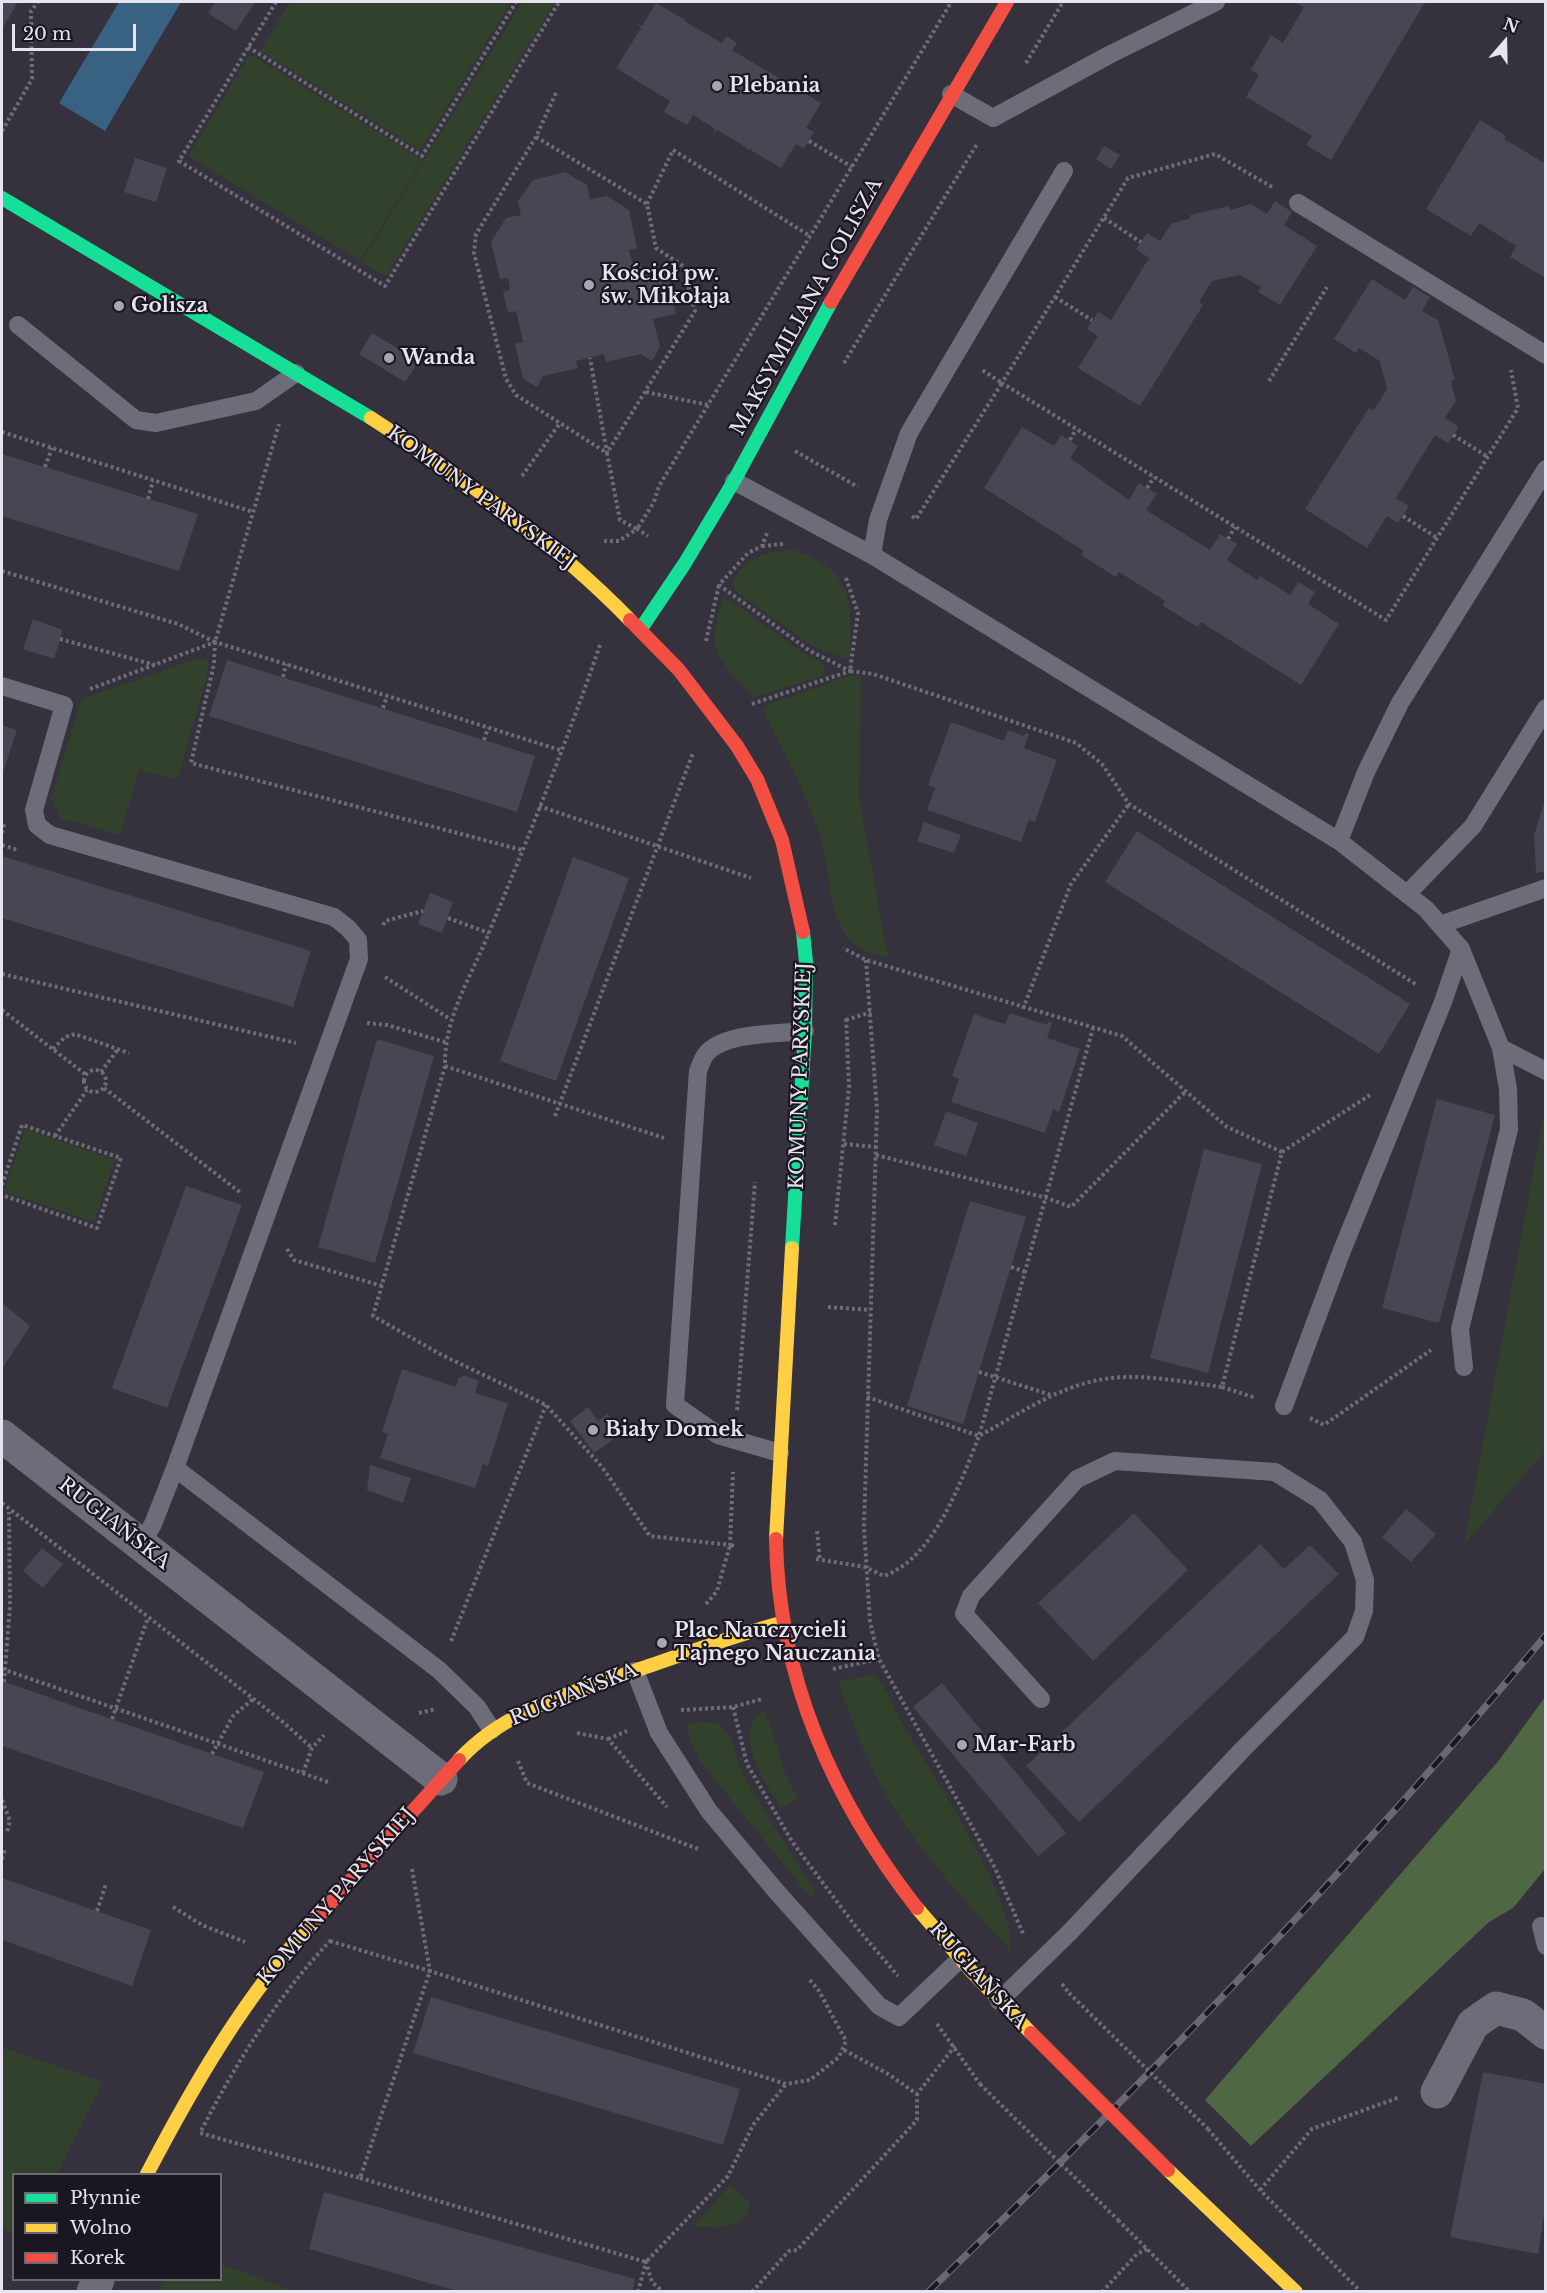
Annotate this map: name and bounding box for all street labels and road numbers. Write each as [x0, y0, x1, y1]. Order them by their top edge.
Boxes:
street label: MAKSYMILIANA GOLISZA [726, 174, 888, 440]
street label: KOMUNY PARYSKIEJ [382, 421, 580, 575]
street label: KOMUNY PARYSKIEJ [785, 962, 817, 1190]
street label: RUGIAŃSKA [53, 1473, 175, 1575]
street label: RUGIAŃSKA [507, 1659, 641, 1731]
street label: KOMUNY PARYSKIEJ [253, 1803, 421, 1991]
street label: RUGIAŃSKA [924, 1918, 1032, 2034]

